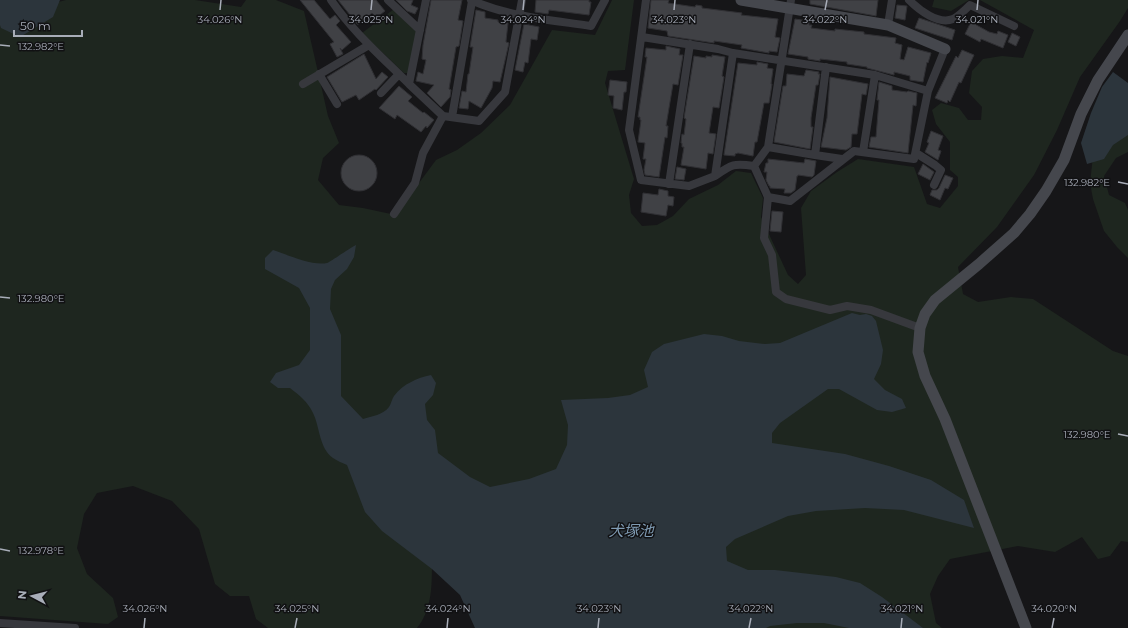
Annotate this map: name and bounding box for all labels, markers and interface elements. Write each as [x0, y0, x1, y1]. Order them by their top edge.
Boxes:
scale bar [14, 12, 82, 38]
text: 34.026°N [198, 13, 242, 26]
text: 34.025°N [349, 13, 393, 26]
text: 34.024°N [500, 13, 546, 26]
text: 34.023°N [652, 13, 696, 26]
text: 34.022°N [803, 13, 847, 26]
text: 34.021°N [956, 13, 998, 26]
text: 50 m [20, 18, 51, 33]
text: 132.982°E [18, 40, 64, 53]
text: 132.982°E [1064, 176, 1110, 189]
text: 132.980°E [17, 292, 65, 305]
text: 132.980°E [1063, 428, 1111, 441]
water label: 犬塚池 [608, 521, 655, 540]
text: 132.978°E [18, 544, 64, 557]
north arrow [12, 576, 52, 616]
text: N [15, 590, 30, 600]
text: 34.026°N [123, 602, 167, 615]
text: 34.025°N [275, 602, 319, 615]
text: 34.024°N [425, 602, 471, 615]
text: 34.023°N [577, 602, 621, 615]
text: 34.022°N [729, 602, 773, 615]
text: 34.021°N [881, 602, 923, 615]
text: 34.020°N [1031, 602, 1077, 615]

